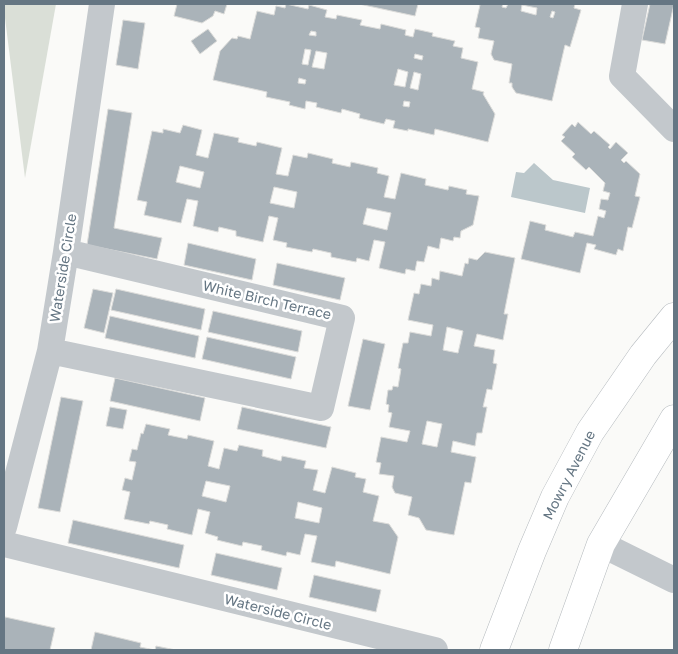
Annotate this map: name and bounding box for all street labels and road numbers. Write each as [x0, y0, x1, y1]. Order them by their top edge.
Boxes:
street label: Waterside Circle [46, 212, 79, 324]
street label: White Birch Terrace [201, 276, 333, 323]
street label: Mowry Avenue [539, 427, 598, 522]
street label: Waterside Circle [223, 590, 334, 633]

